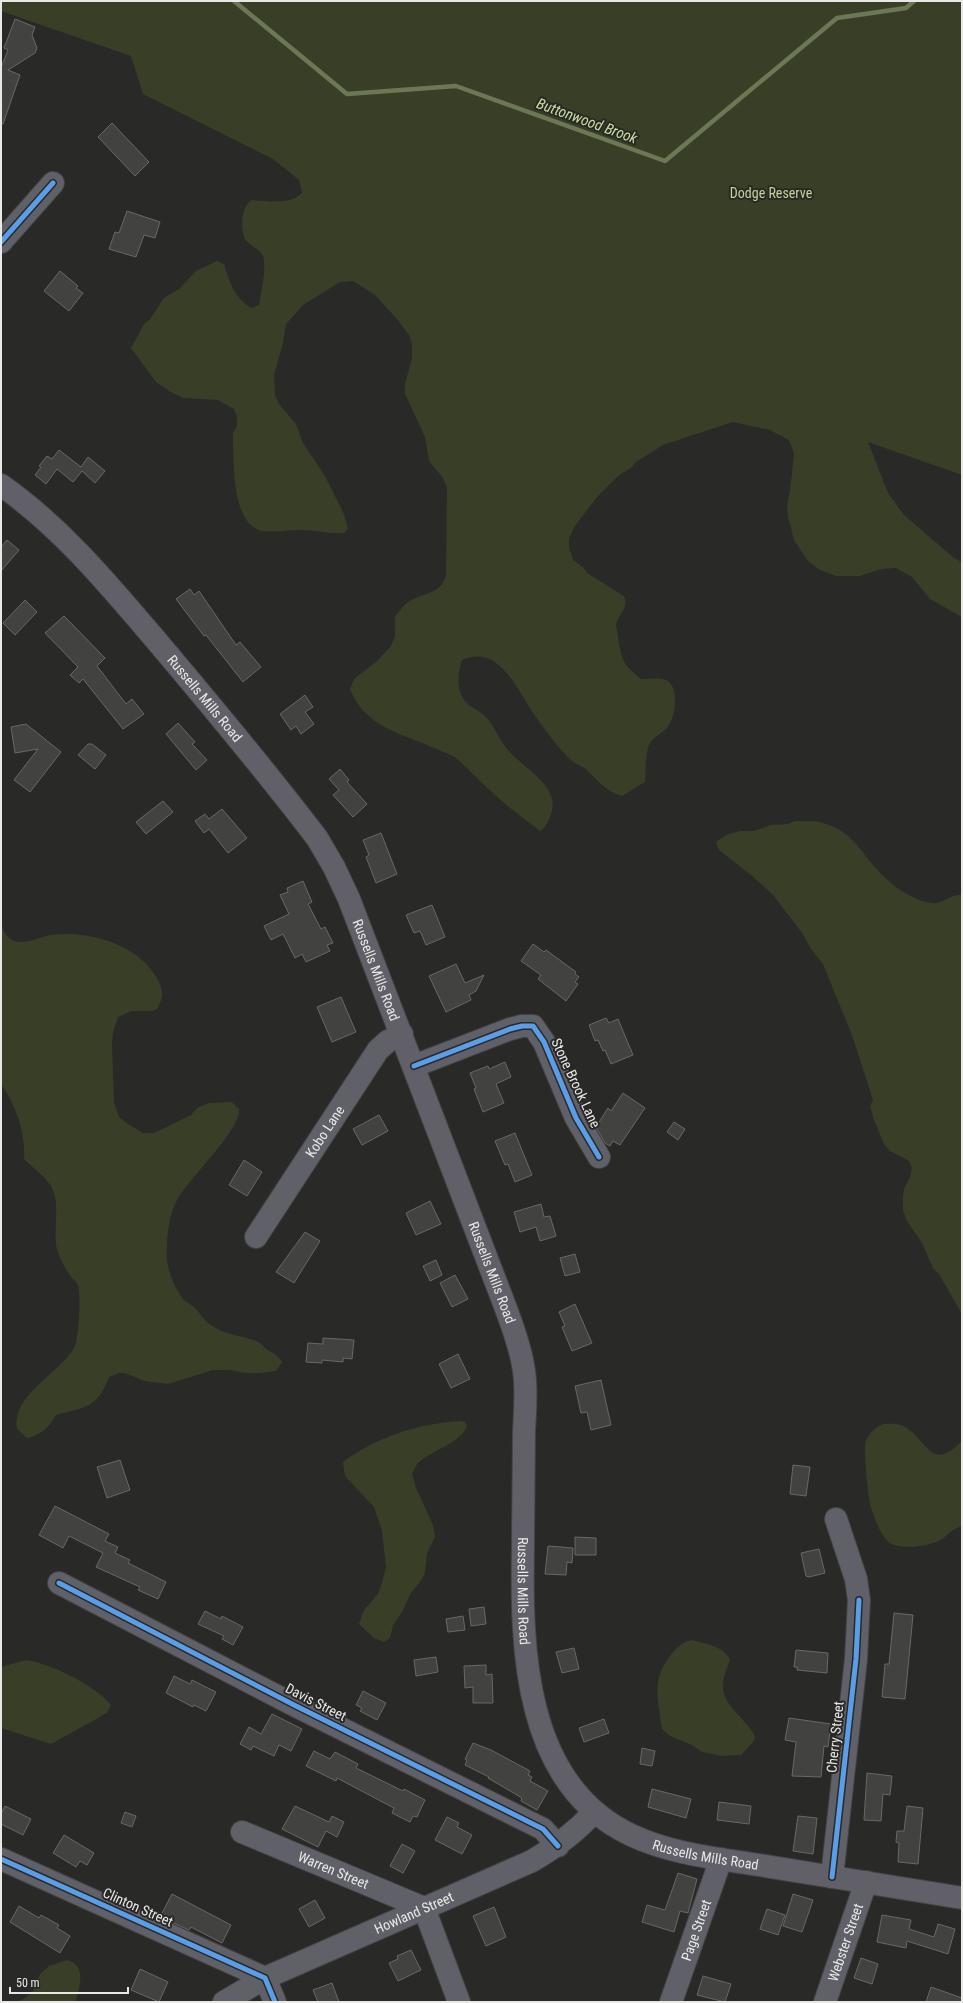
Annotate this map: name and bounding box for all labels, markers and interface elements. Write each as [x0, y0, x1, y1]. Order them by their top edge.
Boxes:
water label: Buttonwood Brook [534, 94, 640, 148]
park label: Dodge Reserve [730, 185, 813, 201]
street label: Russells Mills Road [164, 652, 245, 745]
street label: Russells Mills Road [349, 917, 403, 1023]
street label: Stone Brook Lane [548, 1036, 604, 1131]
street label: Kobo Lane [302, 1102, 348, 1160]
street label: Russells Mills Road [465, 1219, 519, 1325]
street label: Russells Mills Road [515, 1537, 533, 1646]
street label: Davis Street [283, 1680, 349, 1724]
street label: Cherry Street [823, 1700, 847, 1774]
street label: Russells Mills Road [651, 1836, 760, 1873]
street label: Warren Street [296, 1848, 371, 1892]
street label: Clinton Street [100, 1884, 176, 1930]
street label: Howland Street [372, 1888, 456, 1937]
street label: Page Street [678, 1897, 714, 1963]
street label: Webster Street [825, 1901, 866, 1983]
scale bar [10, 1969, 128, 1995]
text: 50 m [16, 1976, 40, 1990]

